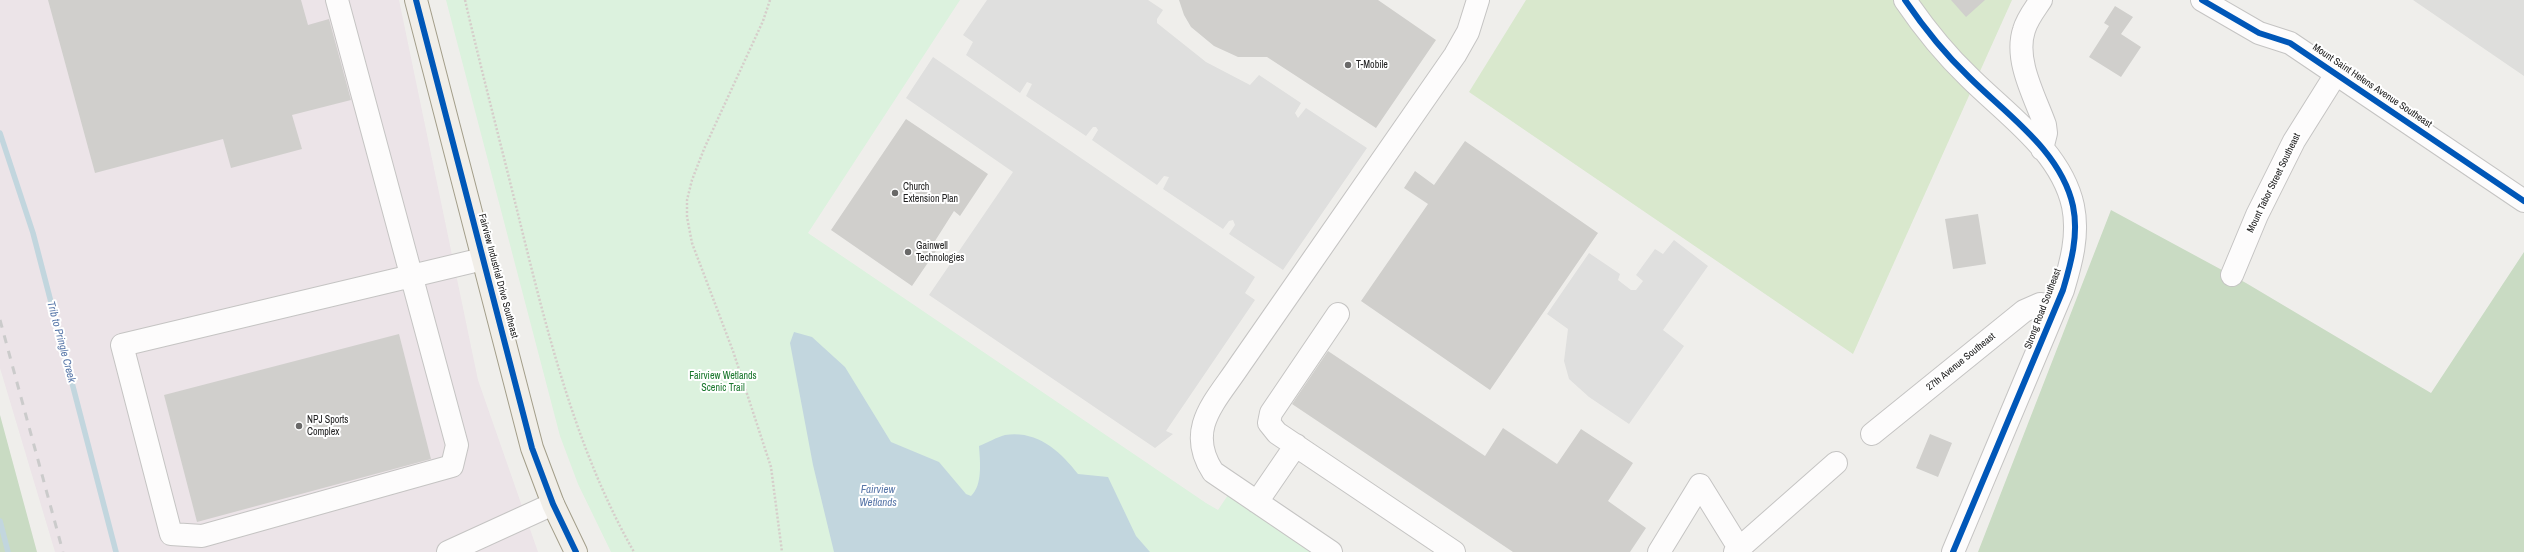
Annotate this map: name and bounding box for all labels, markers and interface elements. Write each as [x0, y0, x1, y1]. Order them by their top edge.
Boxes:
street label: Mount Saint Helens Avenue Southeast [2310, 42, 2434, 130]
place label: T-Mobile [1356, 59, 1388, 71]
marker: T-Mobile [1343, 60, 1353, 70]
street label: Mount Tabor Street Southeast [2245, 131, 2303, 235]
place label: Church Extension Plan [903, 181, 958, 204]
marker: Church Extension Plan [890, 188, 900, 198]
street label: Fairview Industrial Drive Southeast [476, 213, 520, 339]
place label: Gainwell Technologies [916, 240, 964, 264]
marker: Gainwell Technologies [903, 247, 913, 257]
street label: Strong Road Southeast [2022, 267, 2064, 351]
water label: Trib to Pringle Creek [44, 300, 78, 384]
street label: 27th Avenue Southeast [1924, 331, 1998, 393]
park label: Fairview Wetlands Scenic Trail [689, 370, 757, 394]
place label: NPJ Sports Complex [307, 414, 348, 438]
marker: NPJ Sports Complex [294, 421, 304, 431]
water label: Fairview Wetlands [859, 483, 897, 509]

